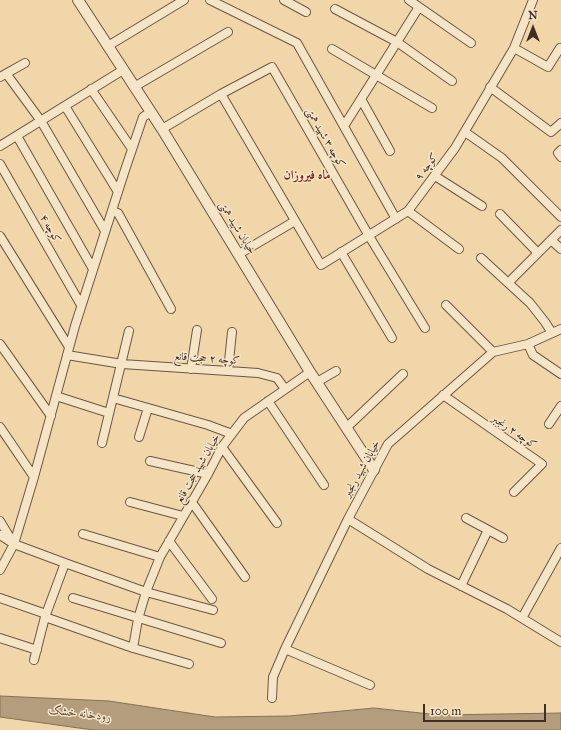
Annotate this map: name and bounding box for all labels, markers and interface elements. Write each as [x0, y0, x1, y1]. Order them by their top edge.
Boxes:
north arrow [513, 8, 553, 48]
text: N [528, 9, 538, 22]
street label: کوچه ۳ شهید همتی [302, 105, 348, 171]
street label: کوچه ۹ [412, 151, 442, 183]
district label: ماه فیروزان [283, 168, 331, 184]
street label: خیابان شهید همتی [215, 199, 259, 257]
street label: کوچه ۴ [37, 212, 63, 246]
street label: کوچه ۲ حجت قانع [174, 350, 240, 368]
street label: کوچه ۲ رنجبر [489, 412, 539, 452]
street label: خیابان شهید حجت قانع [173, 432, 223, 506]
street label: خیابان شهید رنجبر [341, 438, 383, 500]
scale bar [425, 696, 548, 722]
water label: رودخانه خشک [48, 703, 112, 725]
text: 100 m [430, 704, 461, 718]

